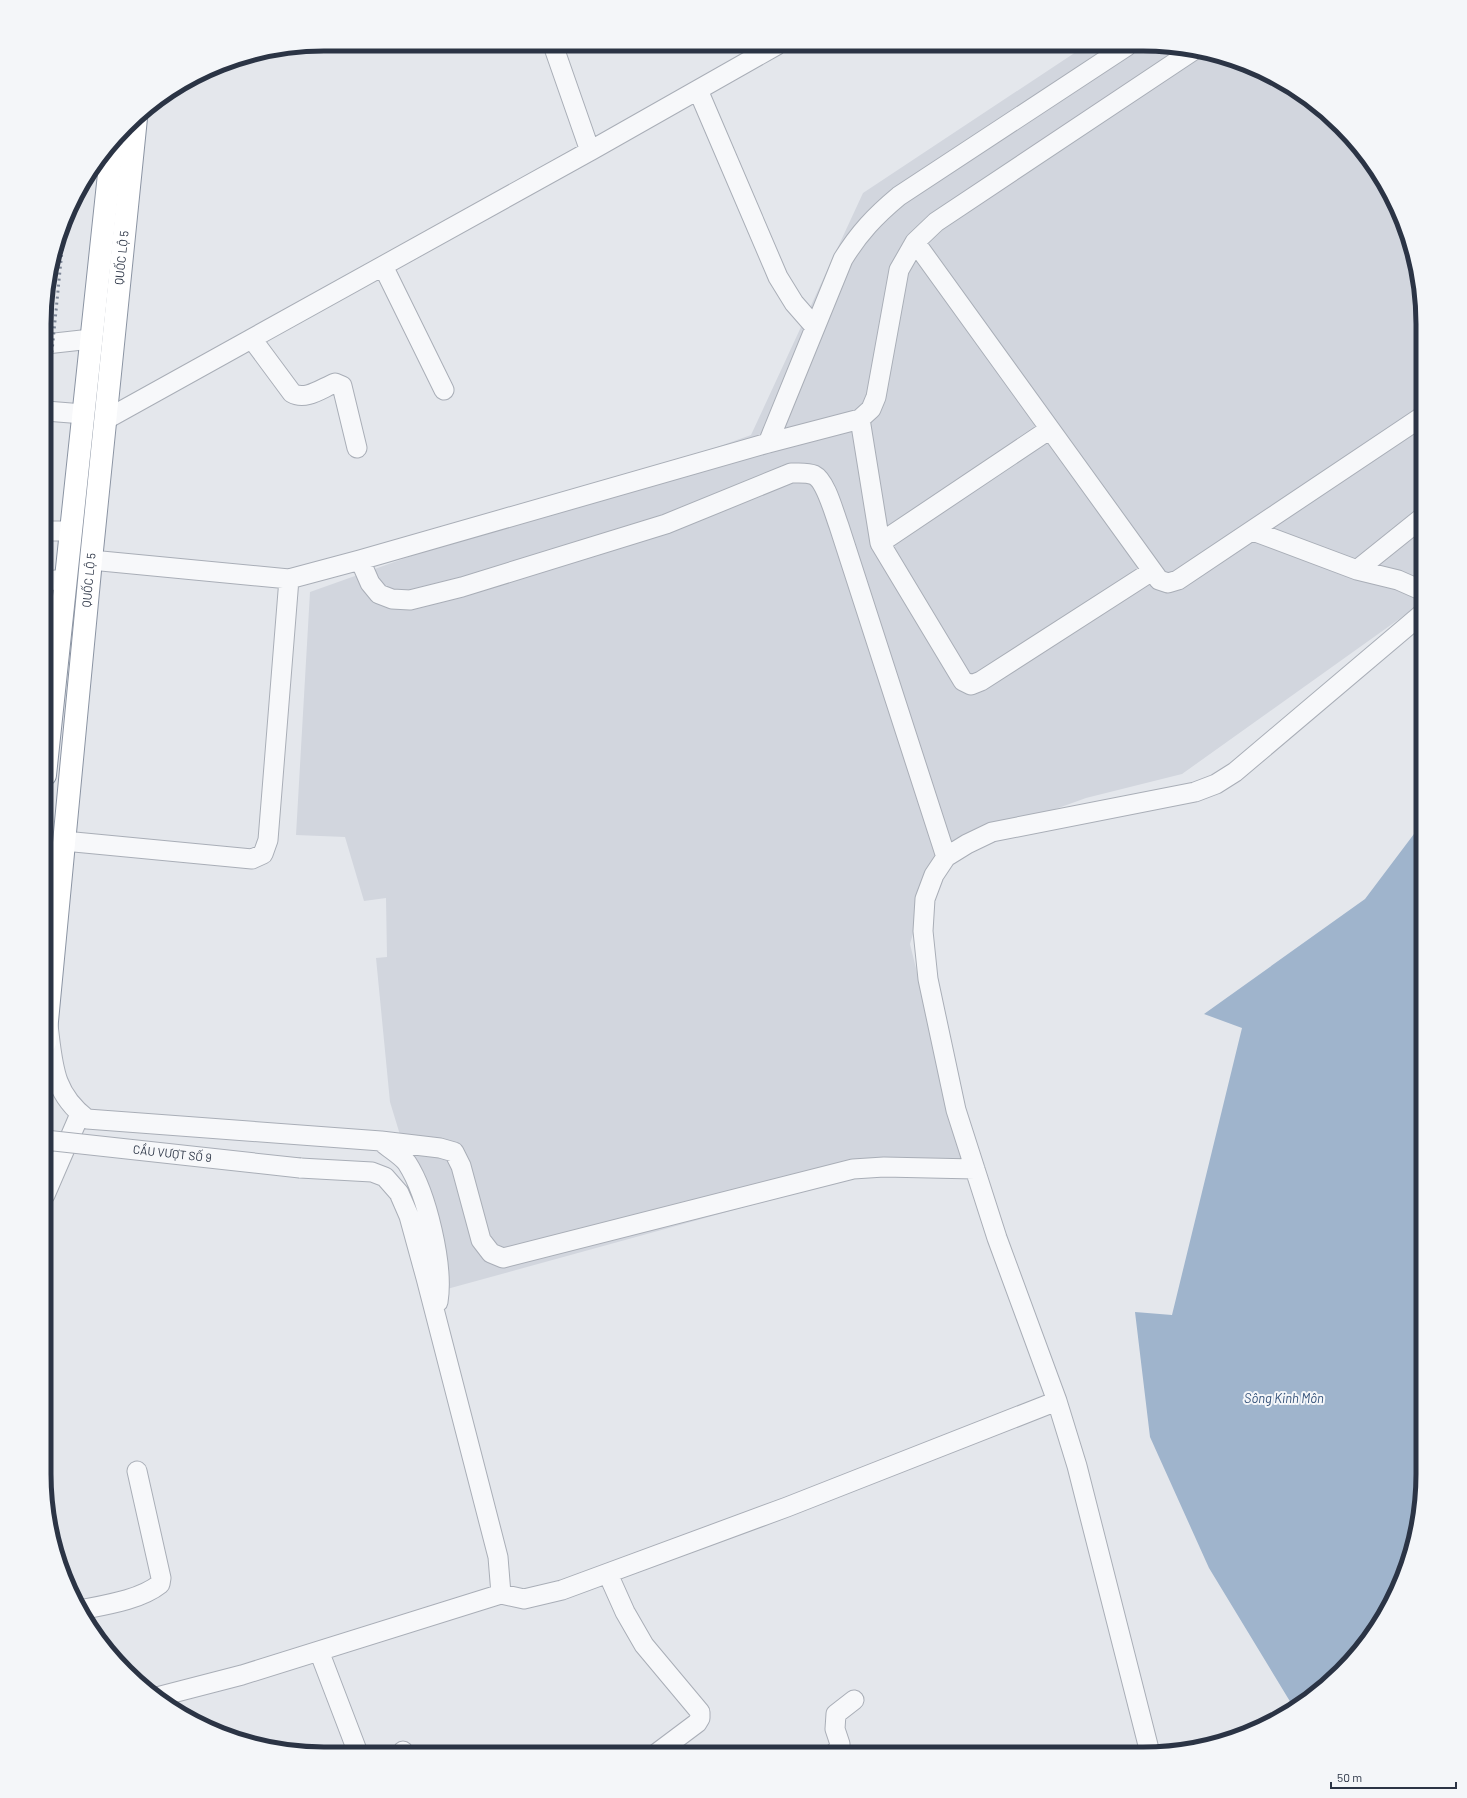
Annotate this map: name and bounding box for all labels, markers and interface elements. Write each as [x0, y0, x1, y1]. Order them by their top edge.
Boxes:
street label: QUỐC LỘ 5 [111, 230, 131, 285]
street label: QUỐC LỘ 5 [79, 552, 98, 608]
street label: CẦU VƯỢT SỐ 9 [132, 1142, 212, 1164]
water label: Sông Kinh Môn [1244, 1390, 1324, 1406]
scale bar [1331, 1764, 1456, 1790]
text: 50 m [1337, 1770, 1362, 1784]

